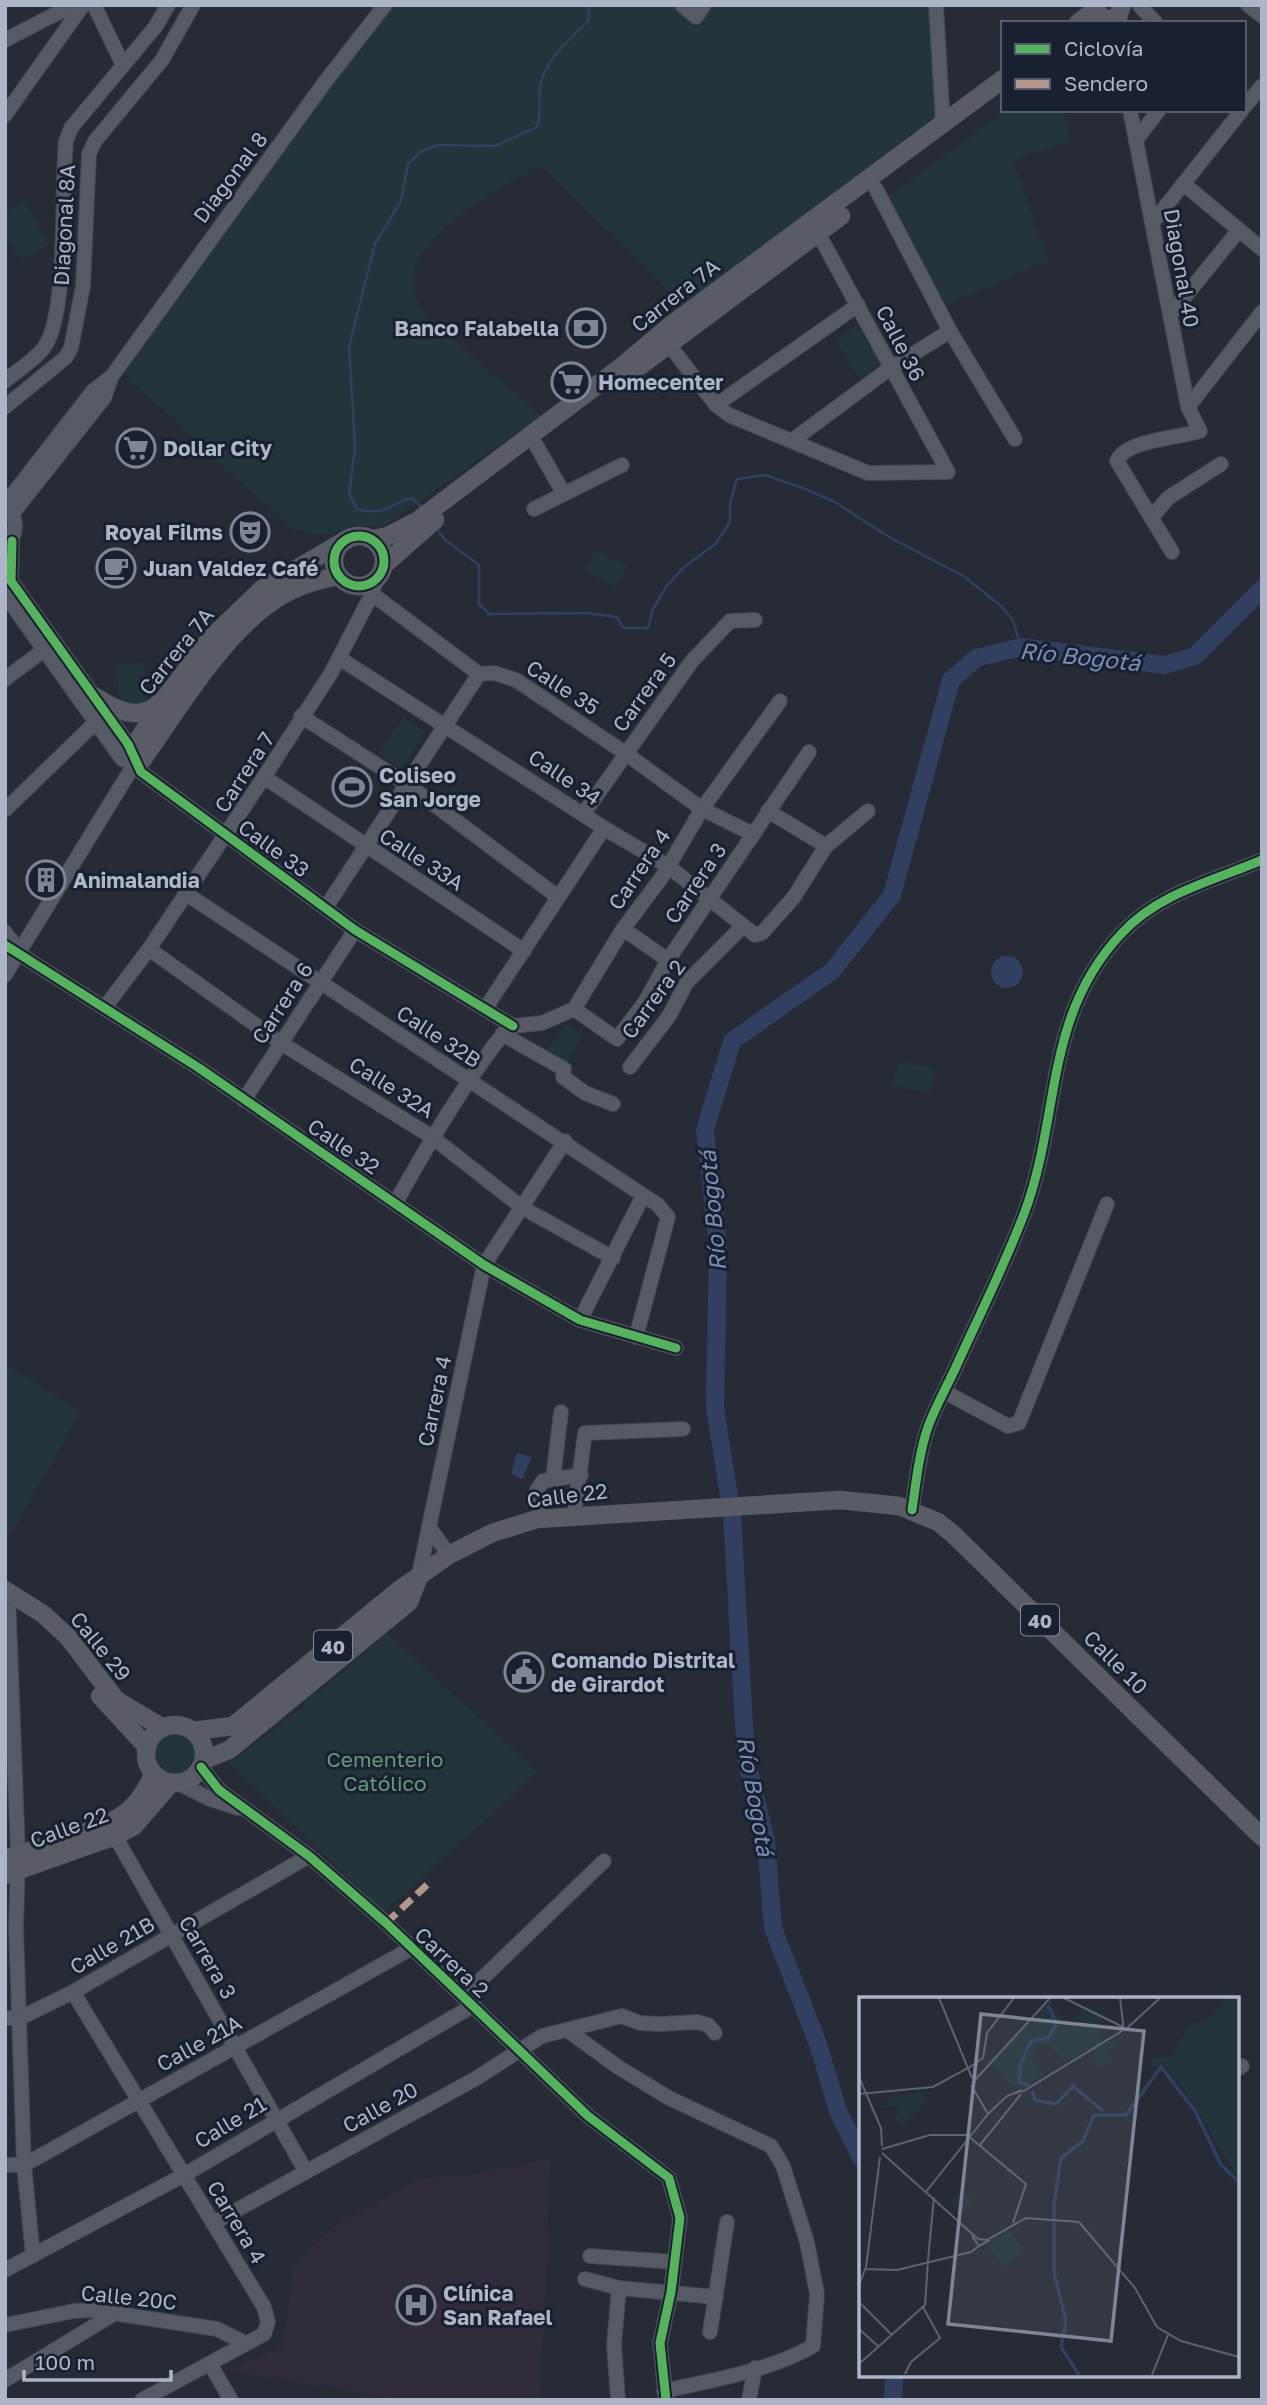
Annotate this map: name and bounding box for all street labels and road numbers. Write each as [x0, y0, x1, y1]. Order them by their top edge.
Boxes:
street label: Diagonal 8 [187, 126, 273, 228]
street label: Diagonal 8A [48, 164, 80, 286]
street label: Diagonal 40 [1159, 207, 1205, 329]
street label: Carrera 7A [626, 252, 724, 338]
street label: Calle 36 [871, 301, 931, 385]
street label: Carrera 7A [133, 602, 219, 700]
street label: Carrera 5 [607, 647, 681, 737]
street label: Calle 35 [522, 654, 604, 720]
street label: Carrera 7 [208, 727, 280, 817]
street label: Calle 34 [524, 743, 606, 811]
street label: Calle 33 [233, 814, 315, 882]
street label: Calle 33A [375, 822, 469, 896]
street label: Carrera 4 [602, 823, 676, 915]
street label: Carrera 3 [659, 838, 731, 928]
street label: Carrera 2 [616, 954, 690, 1044]
street label: Carrera 6 [246, 957, 318, 1049]
street label: Calle 32B [392, 999, 486, 1073]
street label: Calle 32A [345, 1051, 439, 1123]
street label: Calle 32 [303, 1112, 385, 1180]
street label: Carrera 4 [412, 1353, 456, 1449]
street label: Calle 22 [525, 1477, 609, 1513]
road number: 40 [1021, 1604, 1059, 1636]
street label: Calle 29 [65, 1606, 137, 1686]
street label: Calle 10 [1079, 1625, 1153, 1699]
road number: 40 [314, 1630, 352, 1662]
street label: Calle 22 [26, 1801, 112, 1853]
street label: Calle 21B [65, 1910, 159, 1980]
street label: Carrera 3 [174, 1911, 242, 2003]
street label: Carrera 2 [410, 1921, 494, 2003]
street label: Calle 21A [152, 2009, 246, 2077]
street label: Calle 20 [338, 2076, 422, 2138]
street label: Calle 21 [189, 2090, 271, 2154]
street label: Carrera 4 [202, 2176, 272, 2268]
street label: Calle 20C [80, 2279, 178, 2315]

